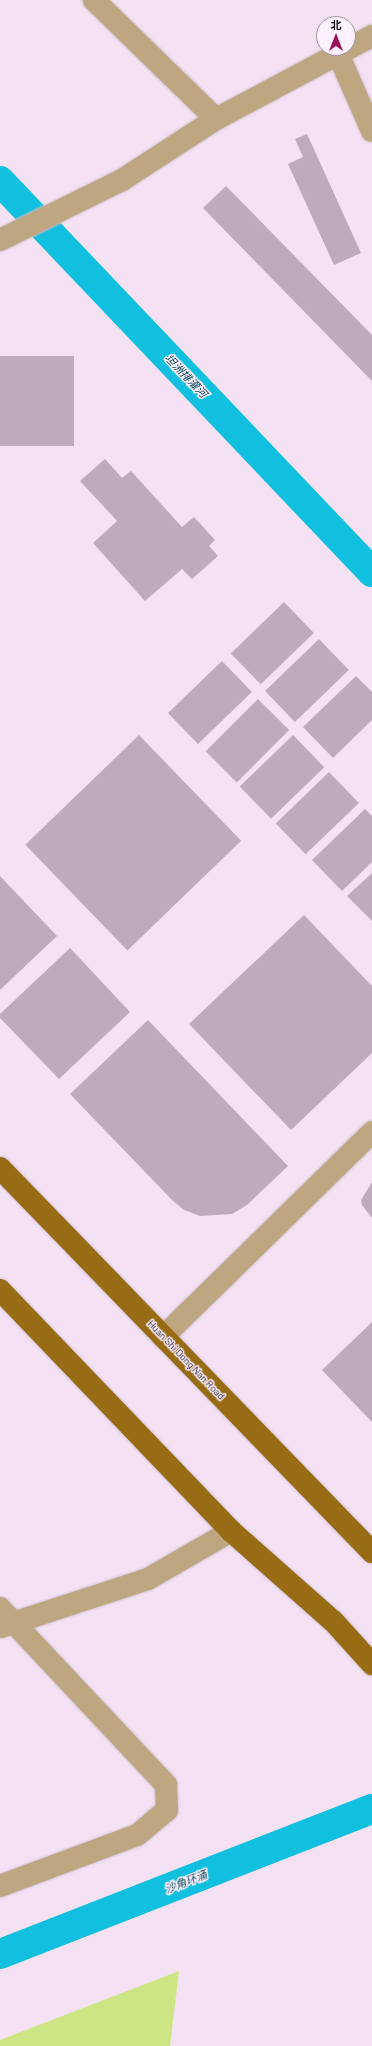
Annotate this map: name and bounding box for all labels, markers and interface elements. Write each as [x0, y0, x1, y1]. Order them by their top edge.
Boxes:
north arrow [316, 16, 356, 56]
text: 北 [331, 18, 342, 31]
water label: 坦洲排灌河 [162, 352, 210, 400]
street label: Huan Shi Dong Nan Road [145, 1318, 227, 1402]
water label: 沙角环涌 [163, 1868, 209, 1896]

